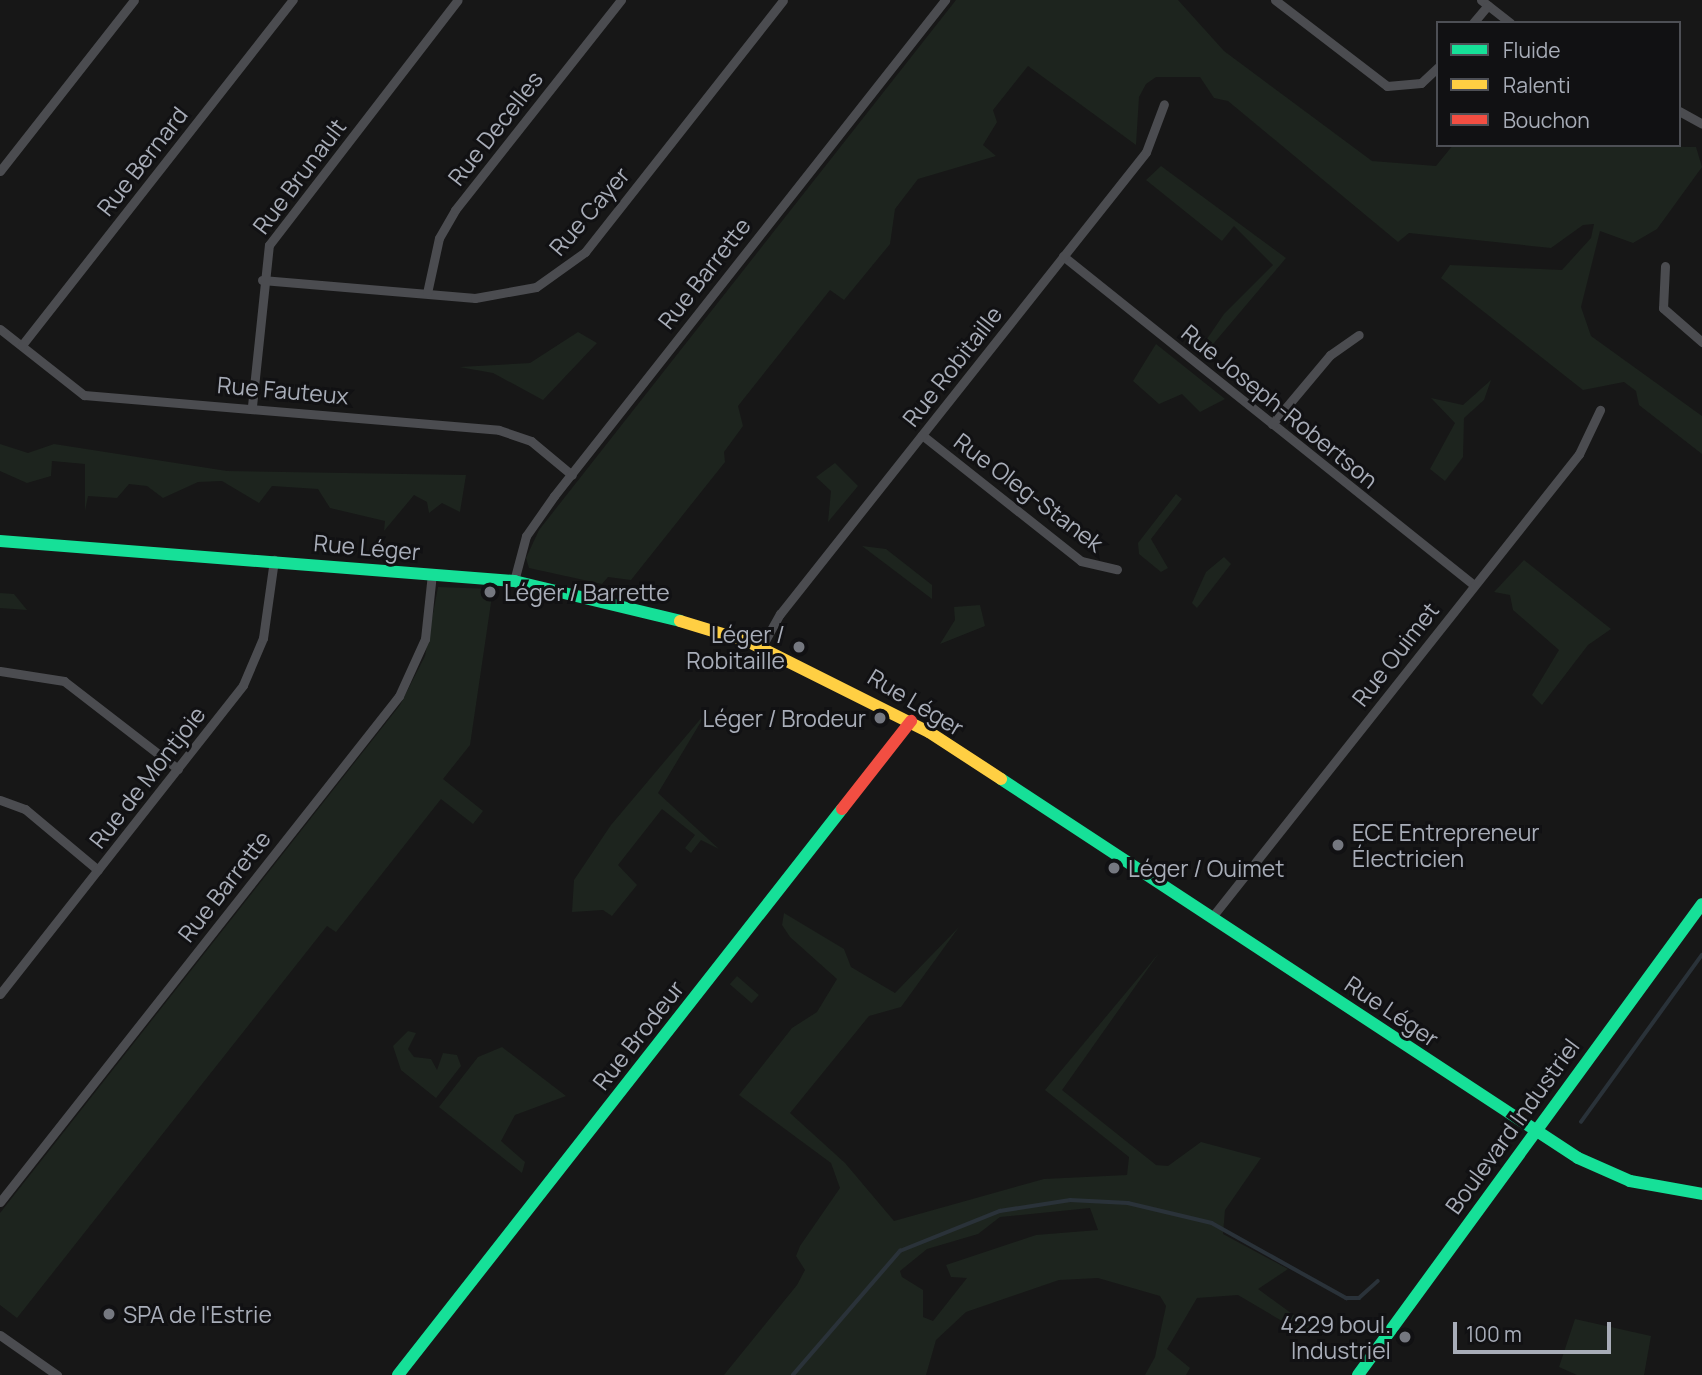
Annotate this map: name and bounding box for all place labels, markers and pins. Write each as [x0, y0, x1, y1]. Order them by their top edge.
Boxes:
place label: Léger / Barrette [504, 578, 670, 606]
marker: Léger / Barrette [482, 584, 498, 600]
place label: Léger / Robitaille [686, 620, 785, 674]
marker: Léger / Robitaille [791, 639, 807, 655]
place label: Léger / Brodeur [703, 704, 866, 732]
marker: Léger / Brodeur [872, 710, 888, 726]
place label: ECE Entrepreneur Électricien [1352, 818, 1540, 872]
marker: ECE Entrepreneur Électricien [1330, 837, 1346, 853]
place label: Léger / Ouimet [1128, 854, 1284, 882]
marker: Léger / Ouimet [1106, 860, 1122, 876]
place label: SPA de l'Estrie [123, 1300, 272, 1328]
marker: SPA de l'Estrie [101, 1306, 117, 1322]
place label: 4229 boul. Industriel [1280, 1310, 1391, 1364]
marker: 4229 boul. Industriel [1397, 1329, 1413, 1345]

